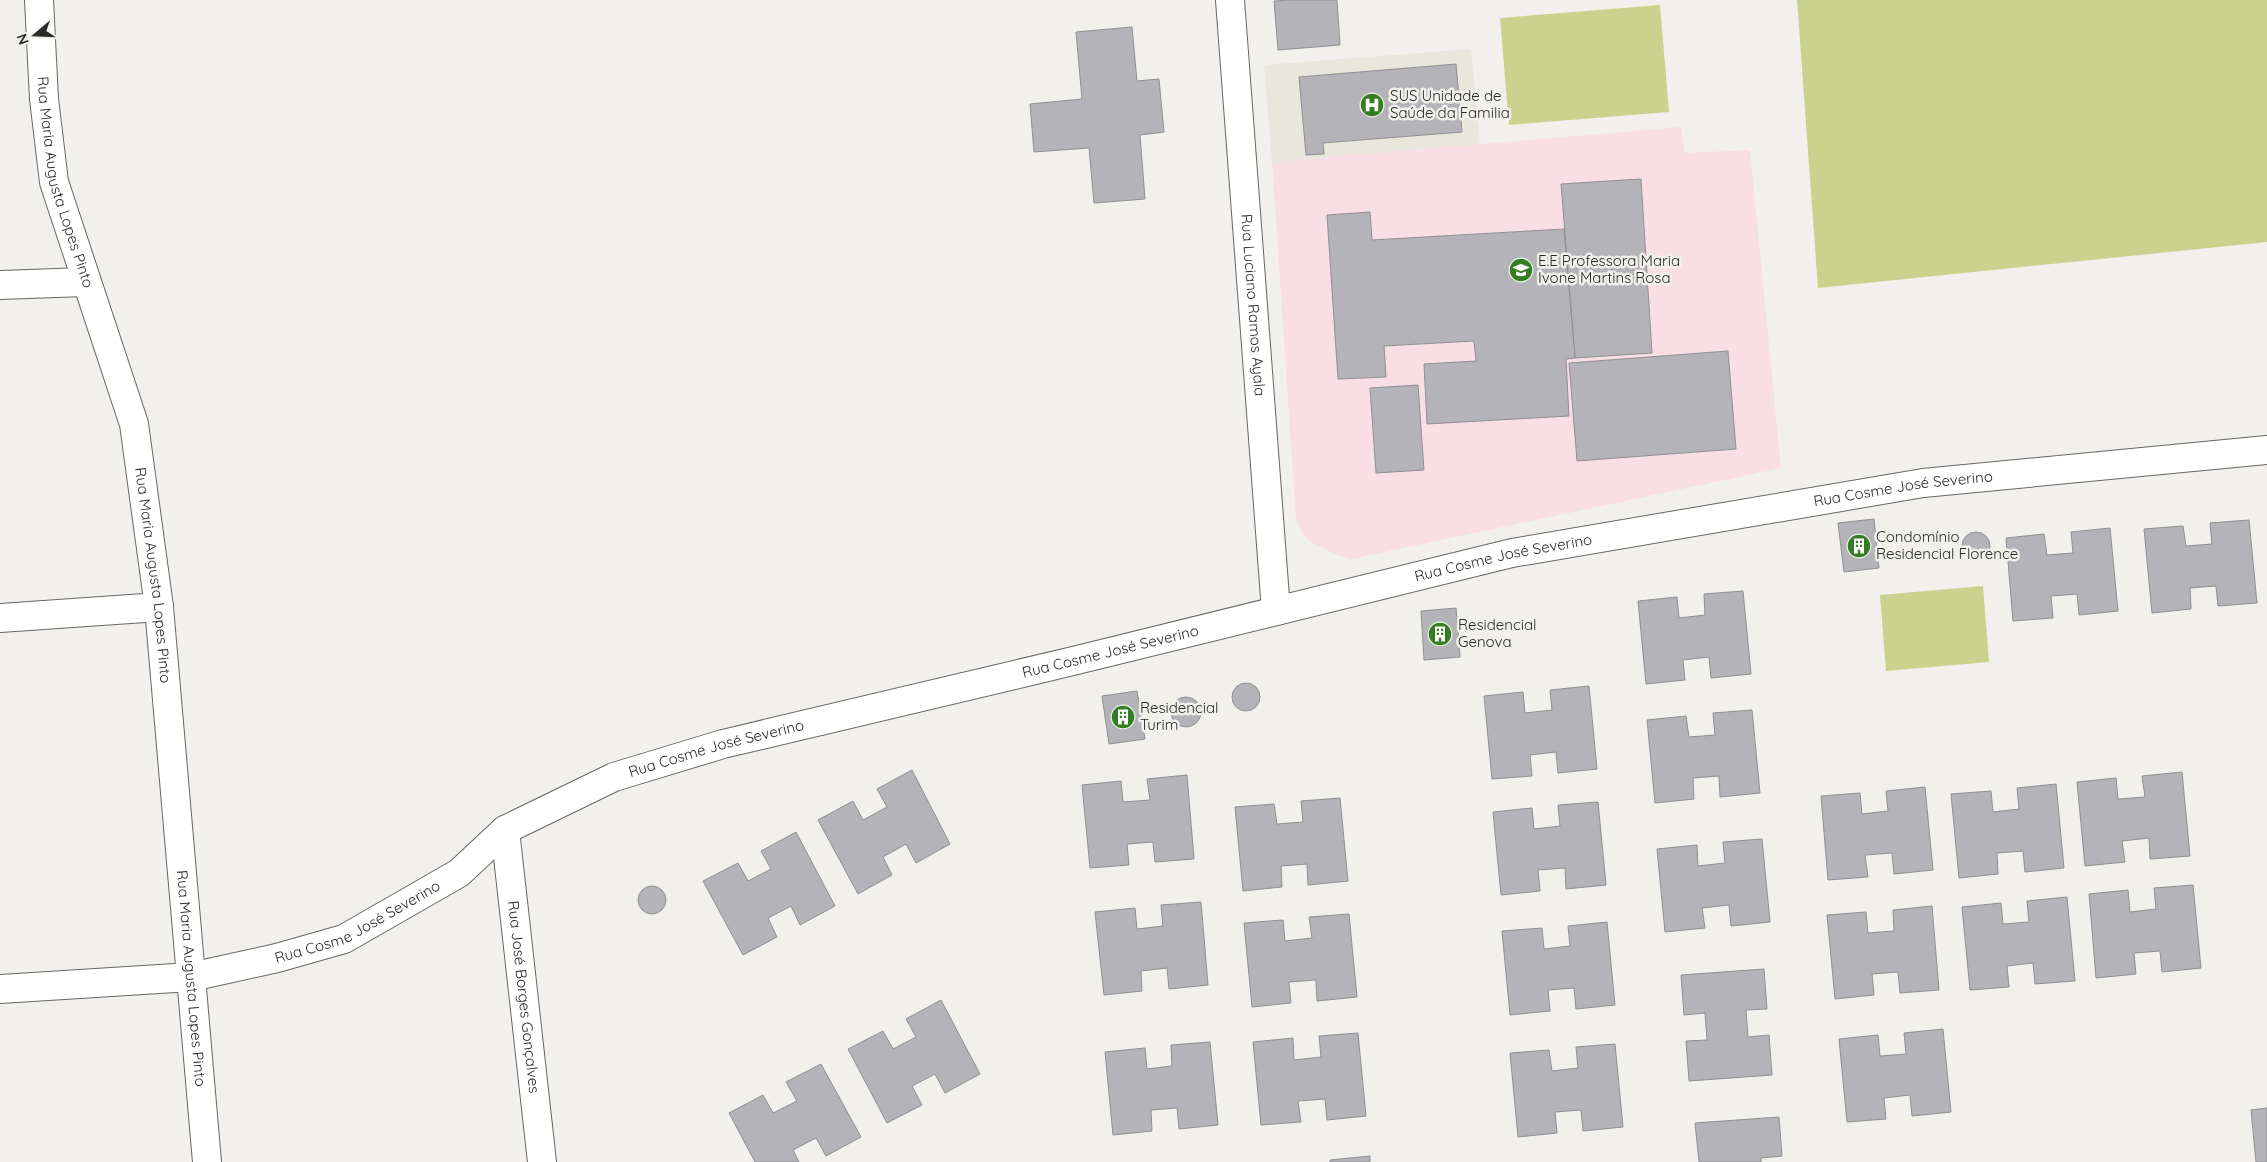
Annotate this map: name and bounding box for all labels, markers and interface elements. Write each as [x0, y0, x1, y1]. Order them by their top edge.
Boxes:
north arrow [10, 10, 60, 60]
text: N [13, 31, 33, 47]
street label: Rua Maria Augusta Lopes Pinto [34, 76, 98, 290]
place label: SUS Unidade de Saúde da Familia [1390, 86, 1510, 122]
hospital icon: SUS Unidade de Saúde da Familia [1359, 92, 1385, 118]
street label: Rua Luciano Ramos Ayala [1237, 213, 1270, 397]
place label: E.E Professora Maria Ivone Martins Rosa [1538, 251, 1680, 287]
school or university icon: E.E Professora Maria Ivone Martins Rosa [1508, 257, 1534, 283]
street label: Rua Maria Augusta Lopes Pinto [131, 466, 176, 684]
street label: Rua Cosme José Severino [1812, 466, 1994, 511]
place label: Condomínio Residencial Florence [1876, 527, 2018, 563]
street label: Rua Cosme José Severino [1412, 530, 1593, 586]
building icon: Condomínio Residencial Florence [1846, 533, 1872, 559]
place label: Residencial Genova [1458, 615, 1536, 651]
street label: Rua Cosme José Severino [1020, 620, 1201, 682]
building icon: Residencial Genova [1427, 621, 1453, 647]
place label: Residencial Turim [1140, 698, 1218, 734]
building icon: Residencial Turim [1110, 704, 1136, 730]
street label: Rua Cosme José Severino [626, 715, 806, 781]
street label: Rua Maria Augusta Lopes Pinto [173, 869, 210, 1087]
street label: Rua Cosme José Severino [272, 876, 443, 967]
street label: Rua José Borges Gonçalves [504, 900, 544, 1094]

